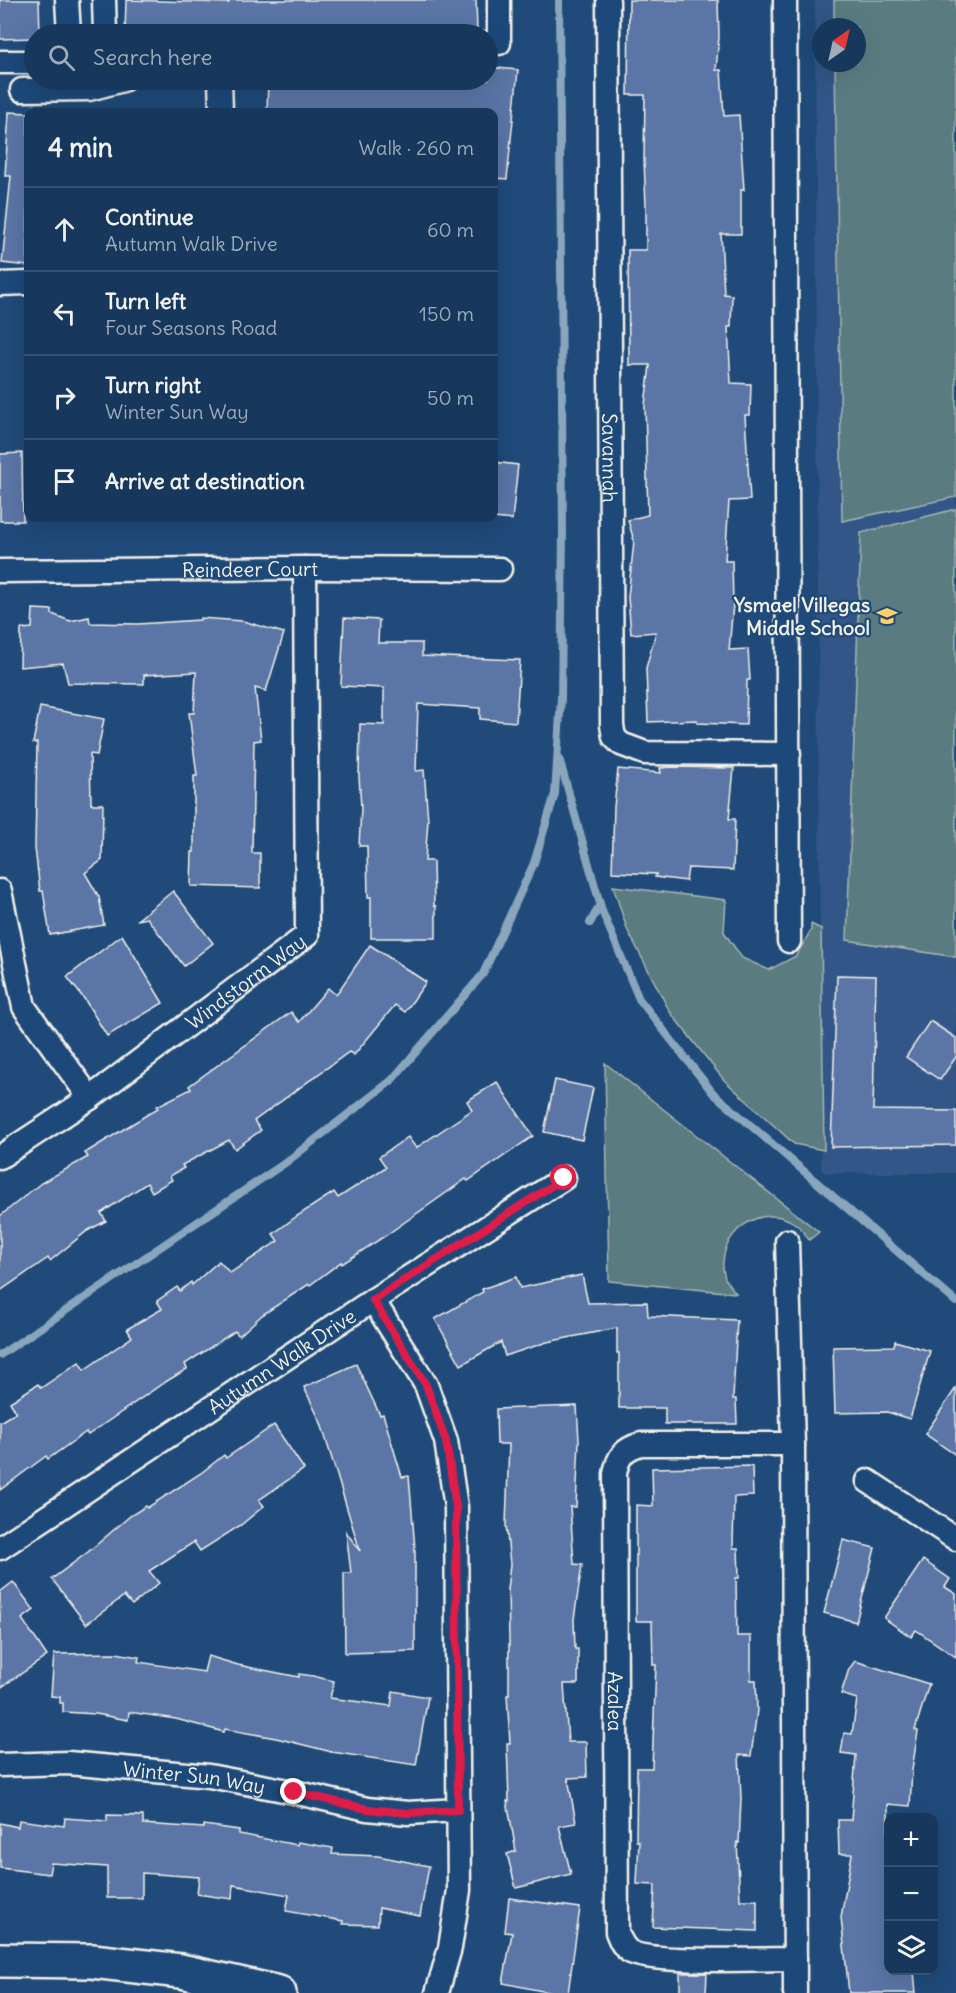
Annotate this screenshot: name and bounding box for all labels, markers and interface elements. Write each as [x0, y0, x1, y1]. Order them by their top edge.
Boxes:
north arrow [812, 18, 866, 72]
search box [24, 24, 498, 90]
icon: search [45, 41, 78, 74]
text: Search here [93, 43, 212, 71]
text: 4 min [48, 131, 113, 164]
text: Walk · 260 m [358, 135, 474, 160]
text: Continue [105, 203, 194, 231]
icon: ahead [48, 213, 81, 246]
text: 60 m [427, 217, 474, 242]
text: Autumn Walk Drive [105, 231, 278, 256]
text: Turn left [105, 287, 186, 315]
icon: left [48, 297, 81, 330]
text: 150 m [419, 301, 474, 326]
text: Four Seasons Road [105, 315, 277, 340]
text: Turn right [105, 371, 201, 399]
icon: right [48, 381, 81, 414]
text: 50 m [427, 385, 474, 410]
text: Winter Sun Way [105, 399, 249, 424]
street label: Savannah [598, 413, 623, 503]
icon: arrive [48, 465, 81, 498]
text: Arrive at destination [105, 467, 305, 495]
street label: Reindeer Court [182, 555, 318, 582]
place label: Ysmael Villegas Middle School [733, 592, 870, 640]
school or university icon: Ysmael Villegas Middle School [875, 604, 899, 628]
street label: Windstorm Way [180, 928, 310, 1034]
route start [550, 1164, 576, 1190]
street label: Autumn Walk Drive [203, 1303, 360, 1419]
street label: Azalea [603, 1671, 629, 1732]
street label: Winter Sun Way [122, 1756, 268, 1799]
route end [280, 1778, 306, 1804]
map controls [884, 1813, 938, 1975]
button: + [884, 1813, 938, 1867]
button: − [884, 1867, 938, 1921]
button: layers [884, 1921, 938, 1975]

